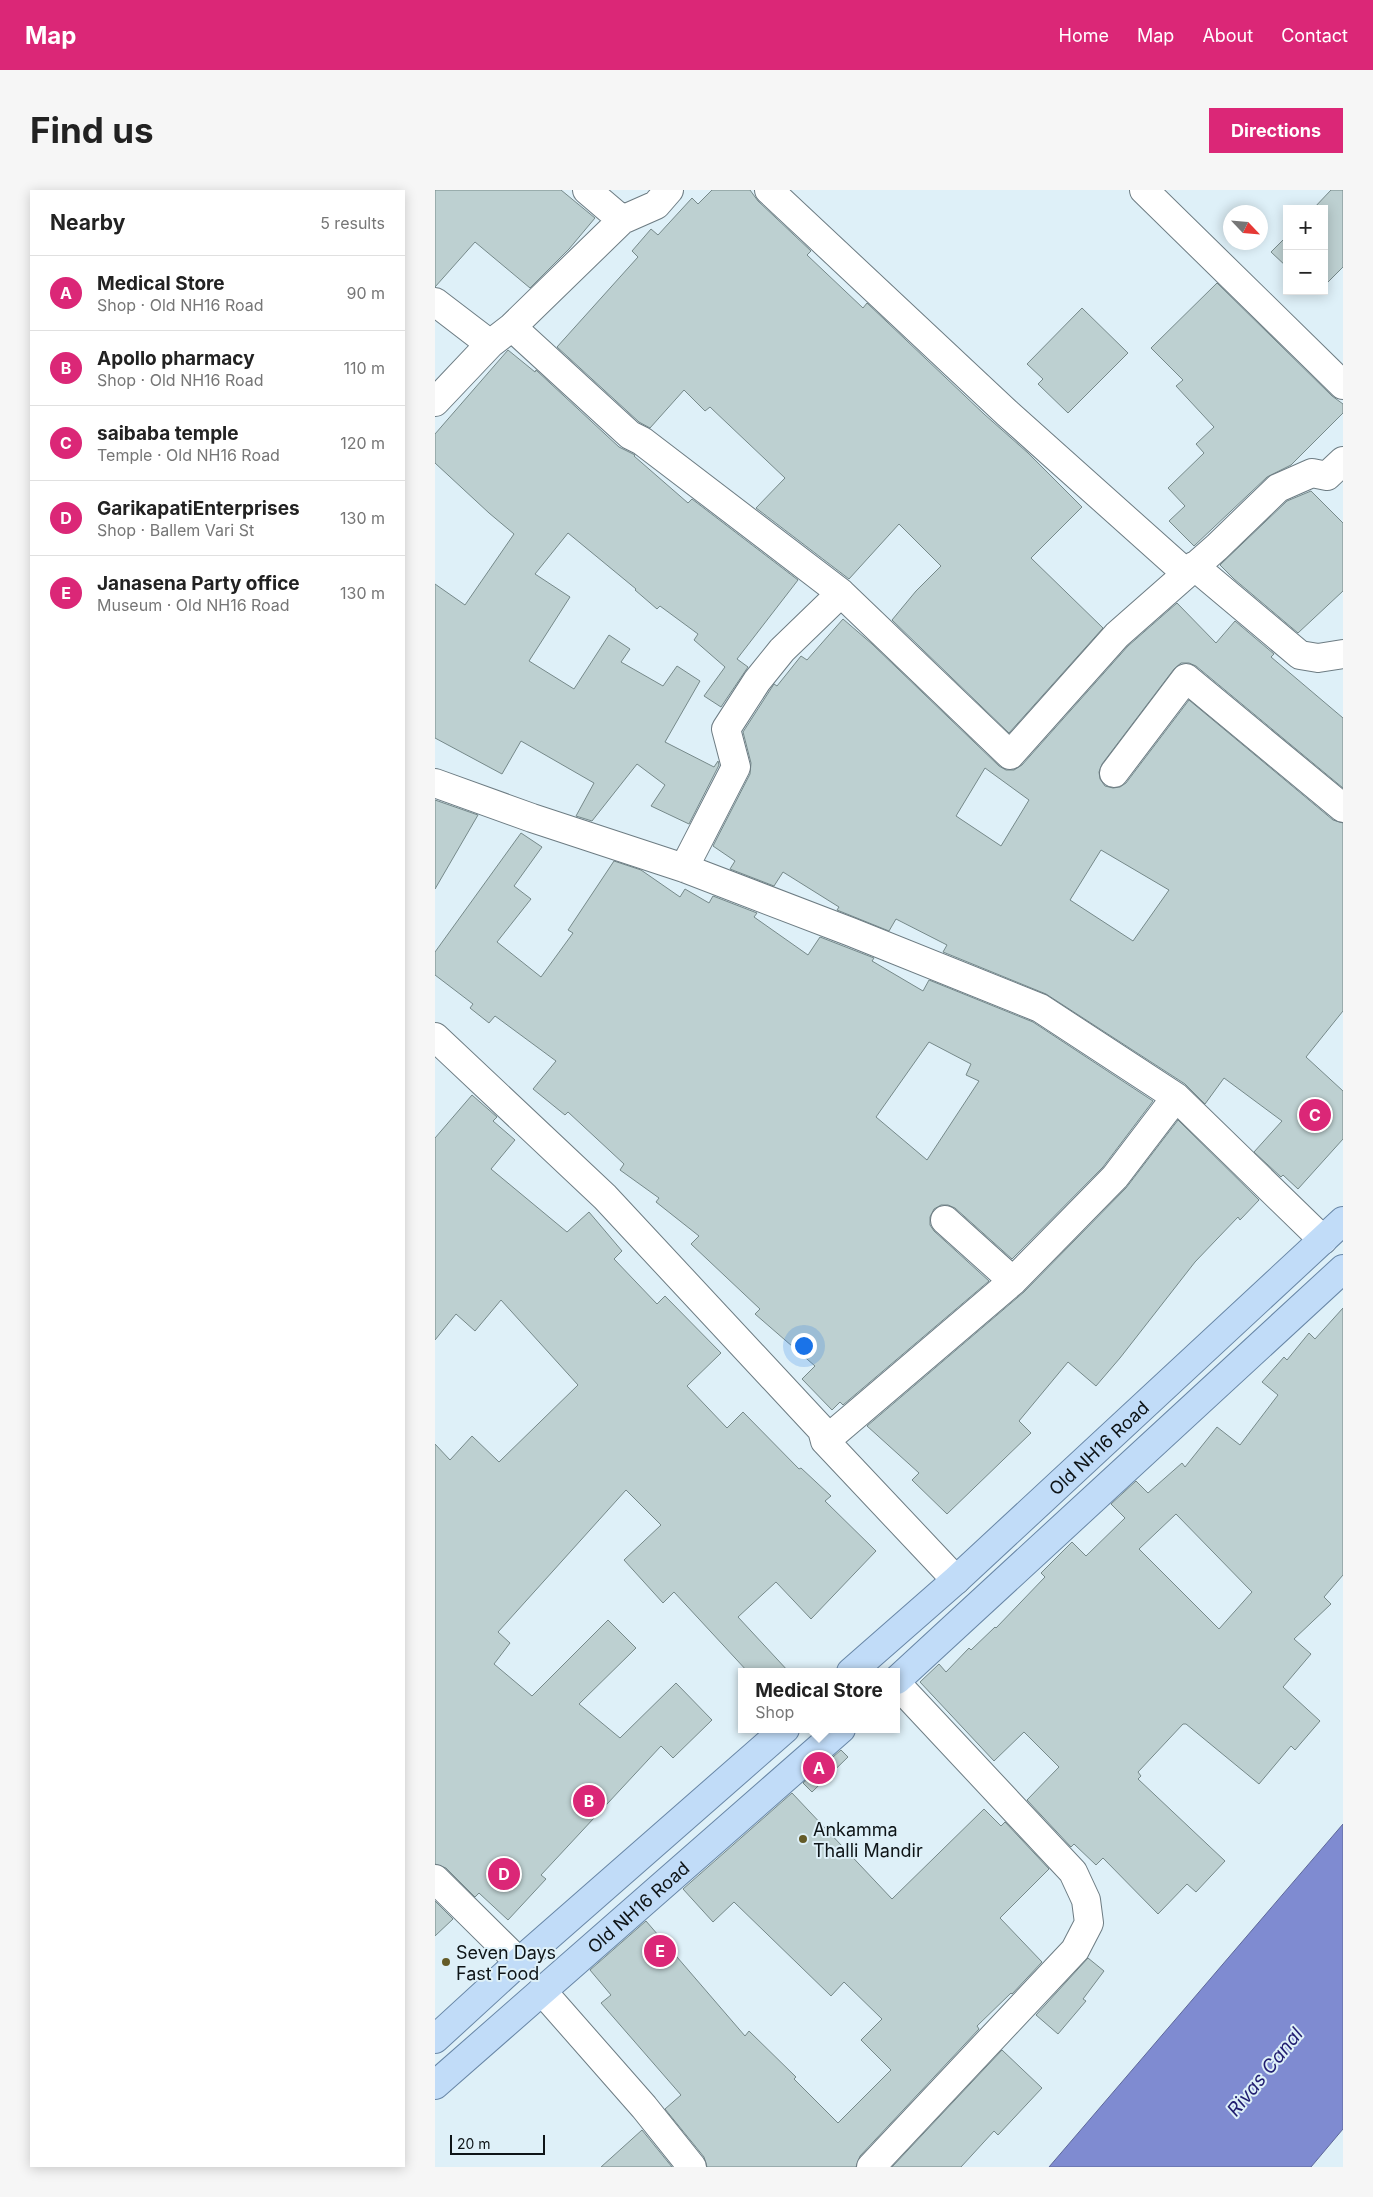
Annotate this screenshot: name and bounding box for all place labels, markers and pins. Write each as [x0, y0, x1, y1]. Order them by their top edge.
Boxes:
pin: C [1299, 1096, 1331, 1134]
pin: A [803, 1749, 835, 1787]
pin: B [573, 1782, 605, 1820]
place label: Ankamma Thalli Mandir [813, 1819, 923, 1861]
marker: Ankamma Thalli Mandir [797, 1833, 809, 1845]
pin: D [488, 1855, 520, 1893]
pin: E [644, 1932, 676, 1970]
place label: Seven Days Fast Food [456, 1942, 556, 1984]
marker: Seven Days Fast Food [440, 1956, 452, 1968]

